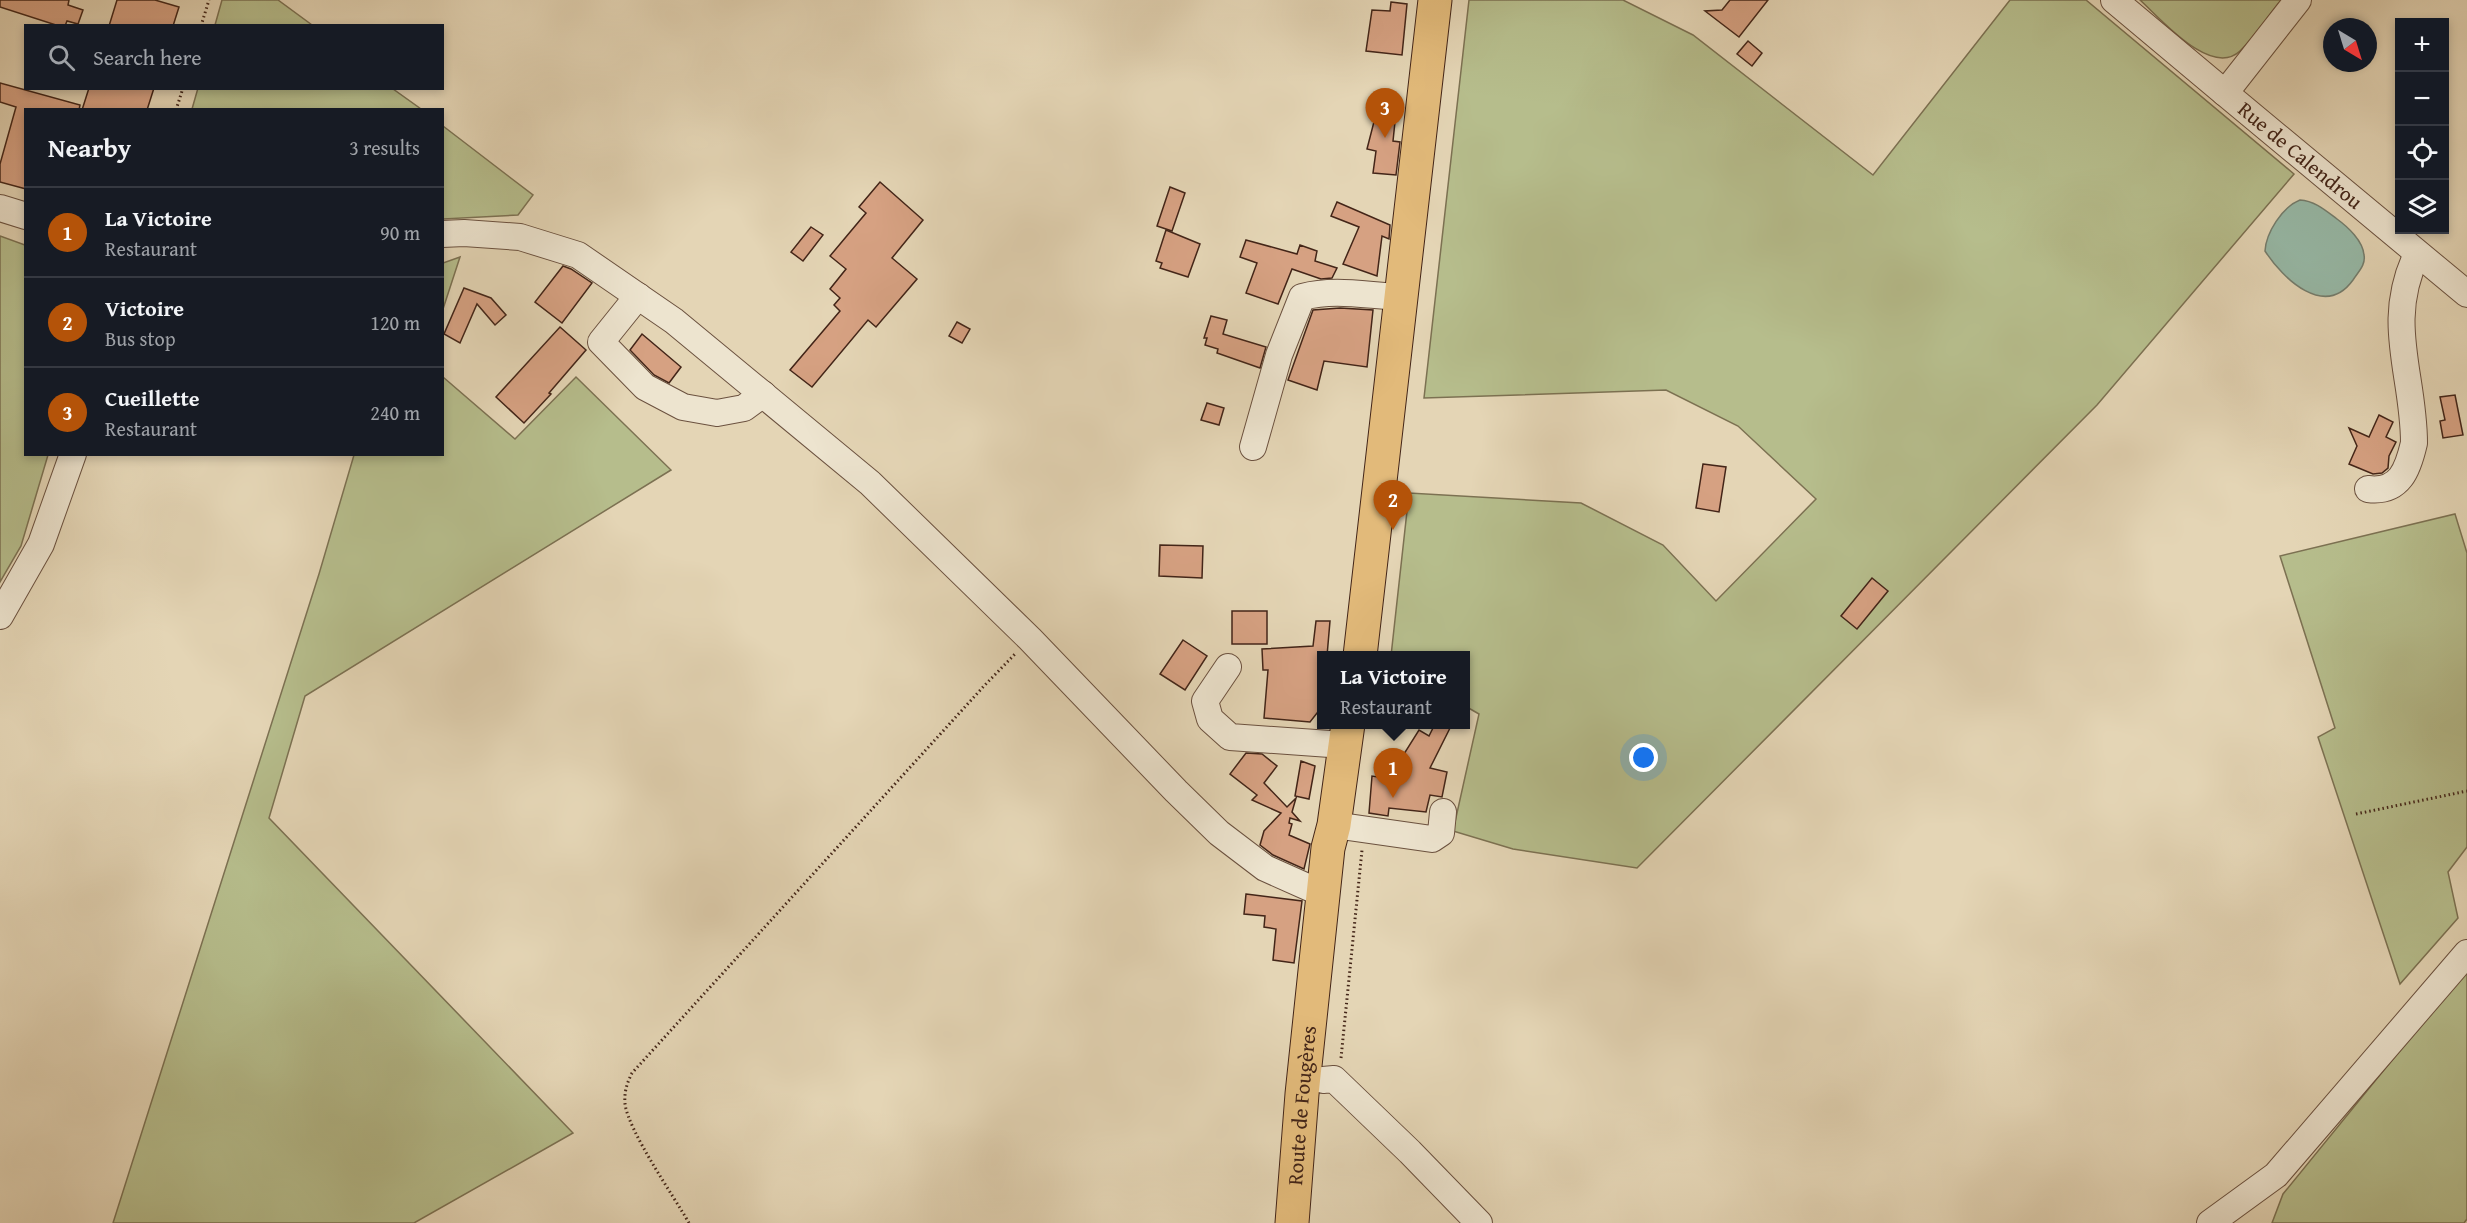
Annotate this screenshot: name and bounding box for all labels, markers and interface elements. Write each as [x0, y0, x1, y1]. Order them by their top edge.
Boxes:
north arrow [2323, 18, 2377, 72]
map controls [2395, 18, 2449, 234]
button: + [2395, 18, 2449, 72]
search box [24, 24, 444, 90]
icon: search [45, 41, 78, 74]
text: Search here [93, 41, 202, 73]
button: − [2395, 72, 2449, 126]
pin: 3 [1366, 88, 1404, 138]
street label: Rue de Calendrou [2231, 94, 2370, 217]
button: locate [2395, 126, 2449, 180]
text: Nearby [48, 128, 131, 167]
text: 3 results [349, 133, 420, 162]
button: layers [2395, 180, 2449, 234]
text: La Victoire [105, 202, 212, 234]
text: 1 [62, 218, 73, 247]
text: 90 m [380, 218, 420, 247]
text: Restaurant [105, 234, 197, 263]
text: Victoire [105, 292, 184, 324]
text: 2 [62, 308, 73, 337]
text: 120 m [370, 308, 420, 337]
text: Bus stop [105, 324, 176, 353]
text: Cueillette [105, 382, 200, 414]
text: 3 [62, 398, 73, 427]
text: 240 m [370, 398, 420, 427]
text: Restaurant [105, 414, 197, 443]
pin: 2 [1374, 480, 1412, 530]
popup [1317, 651, 1470, 729]
text: La Victoire [1340, 660, 1447, 692]
text: Restaurant [1340, 692, 1432, 721]
your location [1629, 743, 1658, 772]
pin: 1 [1374, 748, 1412, 798]
street label: Route de Fougères [1279, 1024, 1324, 1186]

